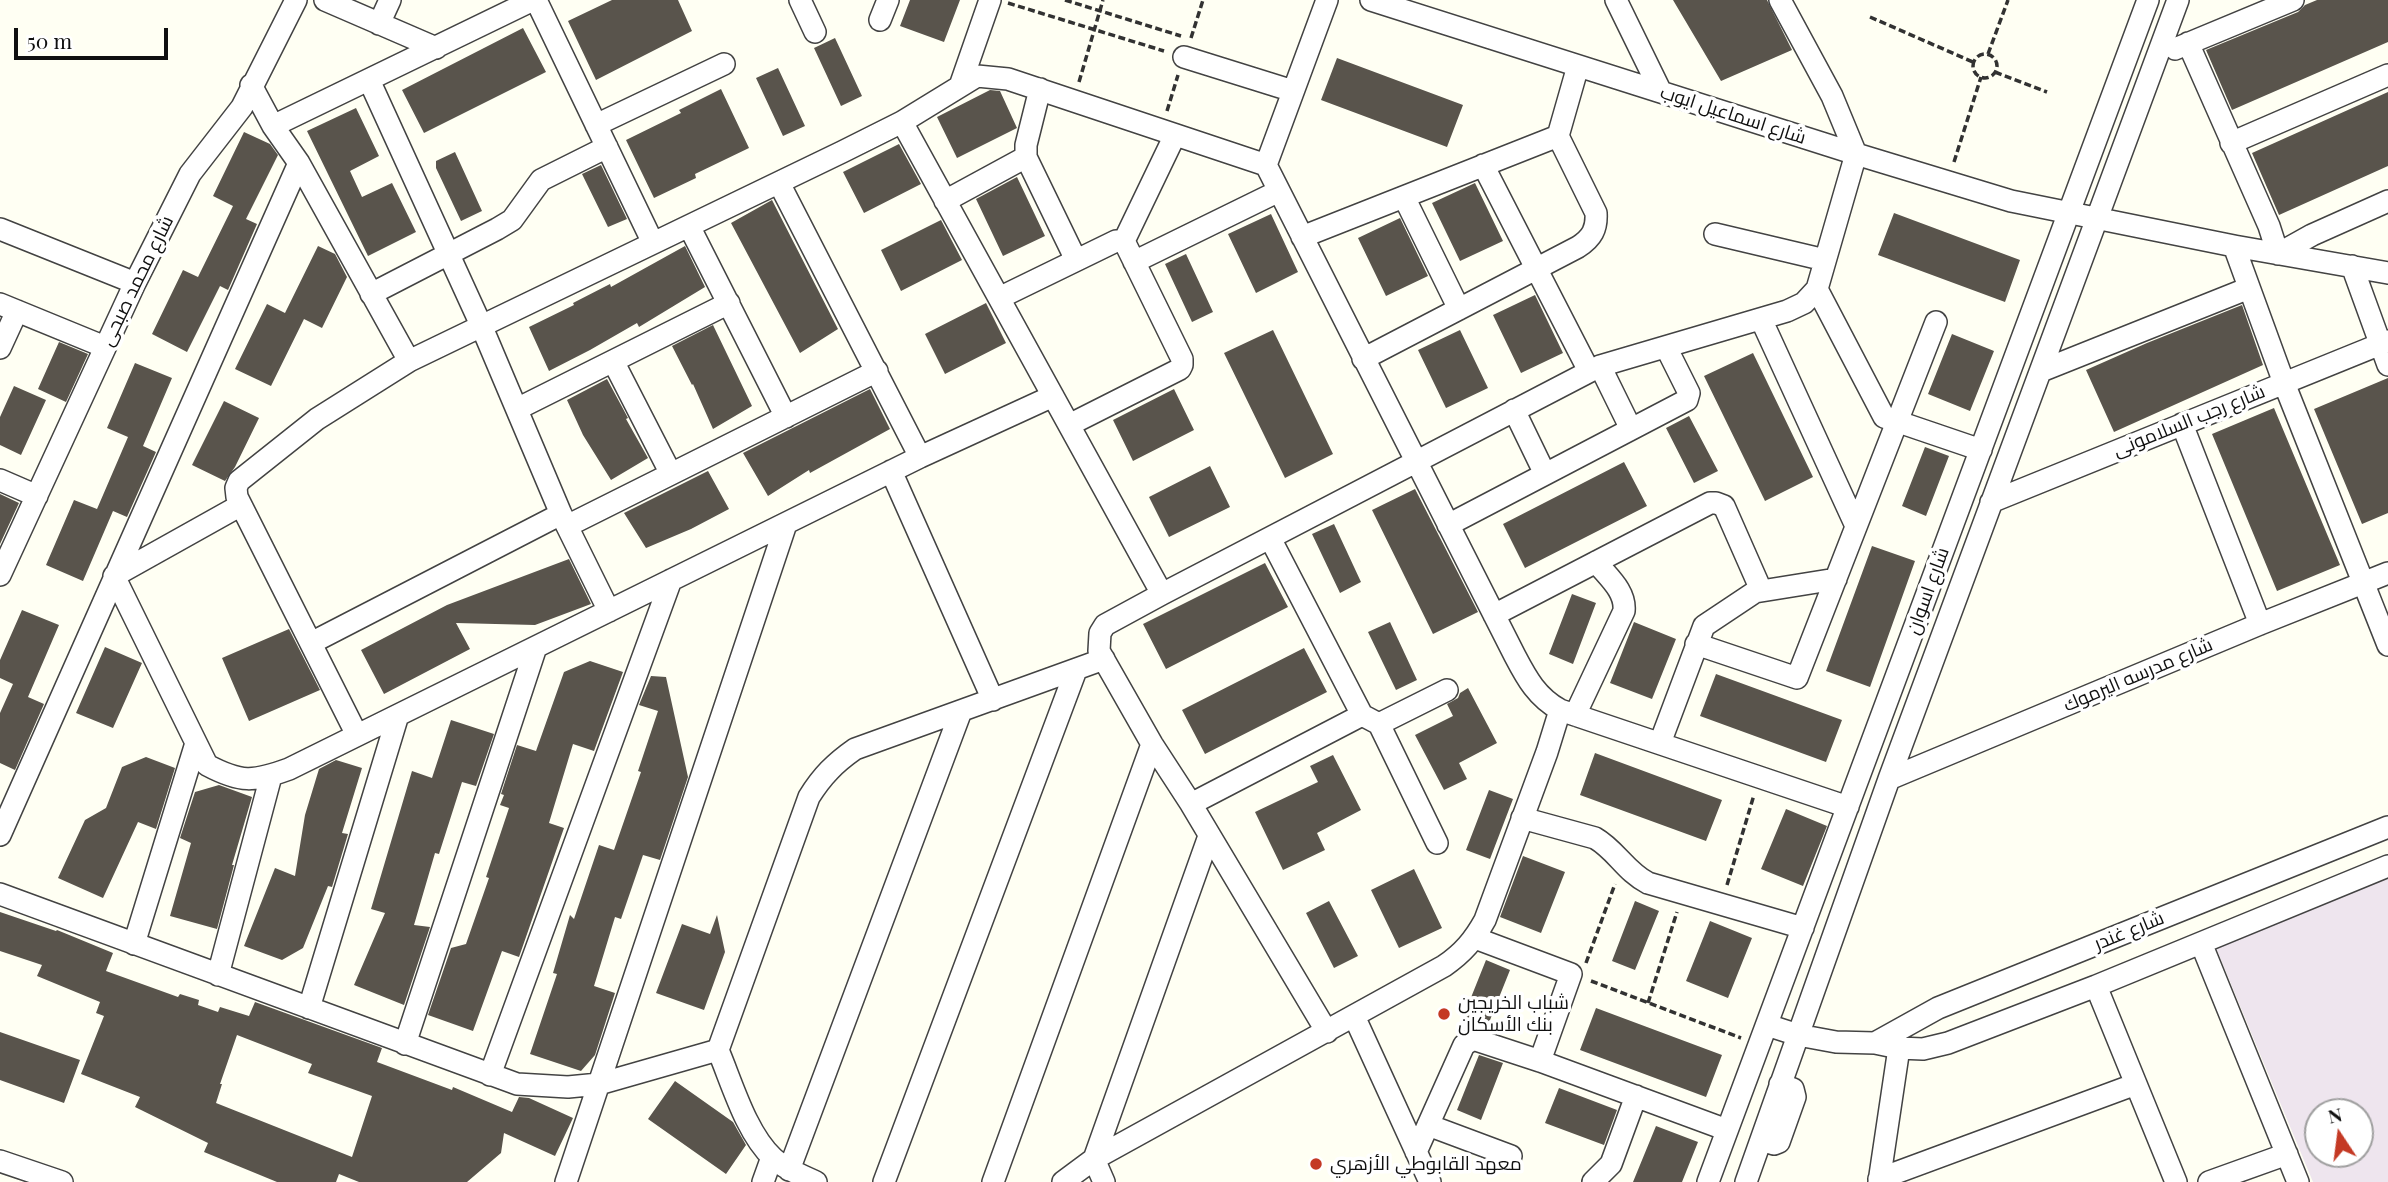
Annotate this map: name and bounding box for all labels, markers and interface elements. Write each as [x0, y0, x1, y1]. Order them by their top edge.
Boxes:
scale bar [18, 14, 172, 58]
text: 50 m [27, 26, 72, 54]
street label: شارع اسماعيل ايوب [1657, 81, 1809, 149]
street label: شارع محمد صبحى [96, 212, 178, 350]
street label: شارع رجب السلامونى [2110, 380, 2268, 462]
street label: شارع اسوان [1902, 544, 1954, 638]
street label: شارع مدرسه اليرموك [2060, 633, 2216, 717]
street label: شارع غندر [2091, 907, 2167, 955]
place label: شباب الخريجين بنك الأسكان [1458, 992, 1569, 1036]
marker: شباب الخريجين بنك الأسكان [1436, 1006, 1452, 1022]
north arrow [2304, 1098, 2374, 1168]
text: N [2325, 1100, 2344, 1129]
place label: معهد القابوطي الأزهري [1330, 1153, 1522, 1175]
marker: معهد القابوطي الأزهري [1308, 1156, 1324, 1172]

